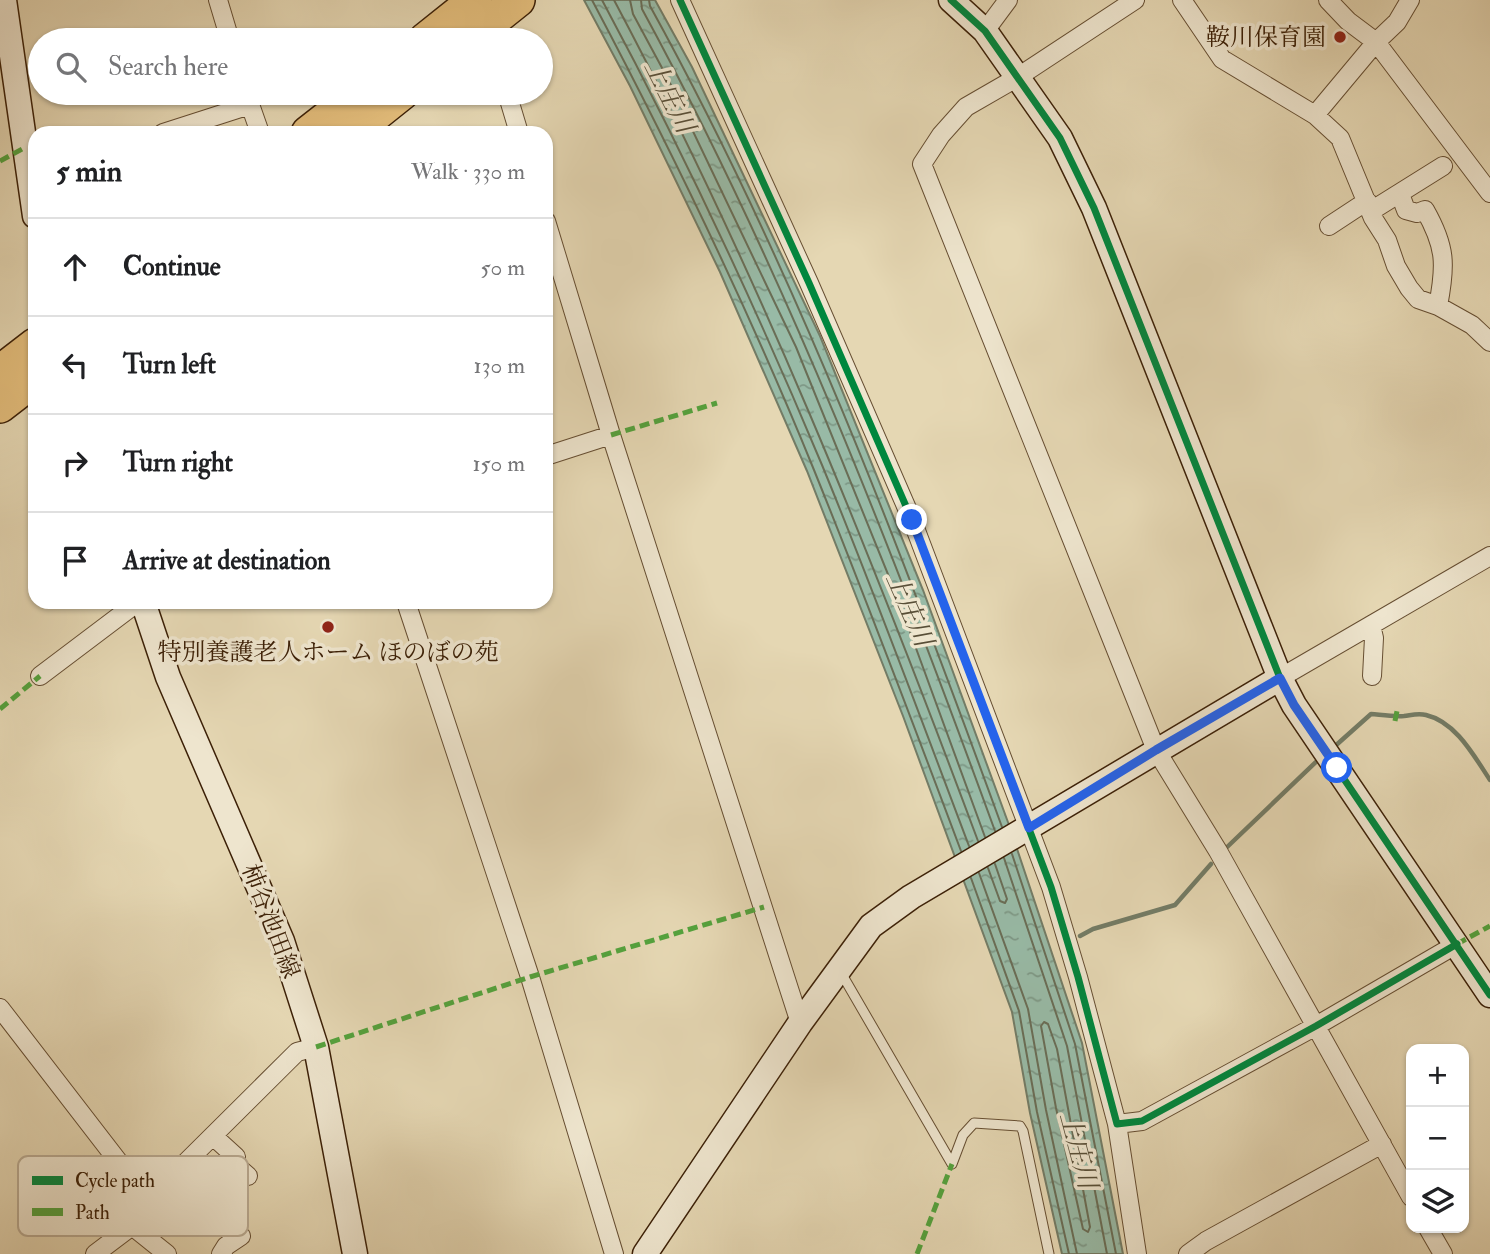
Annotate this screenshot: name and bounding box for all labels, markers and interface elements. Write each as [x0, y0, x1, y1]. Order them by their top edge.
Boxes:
place label: 鞍川保育園 [1206, 22, 1326, 53]
search box [28, 28, 553, 105]
marker: 鞍川保育園 [1332, 29, 1348, 45]
icon: search [52, 48, 90, 86]
text: Search here [108, 51, 228, 83]
water label: 上庄川 [637, 54, 702, 141]
text: 5 min [56, 153, 122, 190]
text: Walk · 330 m [411, 157, 525, 186]
icon: ahead [56, 248, 94, 286]
text: Continue [123, 251, 221, 283]
text: 50 m [481, 253, 525, 282]
icon: left [56, 346, 94, 384]
text: Turn left [123, 349, 216, 381]
text: 130 m [473, 351, 525, 380]
icon: right [56, 444, 94, 482]
text: Turn right [123, 447, 233, 479]
text: 150 m [472, 449, 525, 478]
route end [896, 504, 927, 535]
icon: arrive [56, 542, 94, 580]
text: Arrive at destination [123, 545, 331, 577]
water label: 上庄川 [879, 567, 941, 654]
marker: 特別養護老人ホーム ほのぼの苑 [320, 619, 336, 635]
place label: 特別養護老人ホーム ほのぼの苑 [157, 637, 499, 668]
route start [1321, 752, 1352, 783]
street label: 柿谷池田線 [235, 860, 307, 983]
map controls [1406, 1044, 1469, 1233]
button: + [1406, 1044, 1469, 1107]
button: − [1406, 1107, 1469, 1170]
water label: 上庄川 [1052, 1108, 1104, 1195]
legend [18, 1156, 248, 1236]
text: Cycle path [75, 1169, 155, 1194]
button: layers [1406, 1170, 1469, 1233]
text: Path [75, 1201, 110, 1225]

